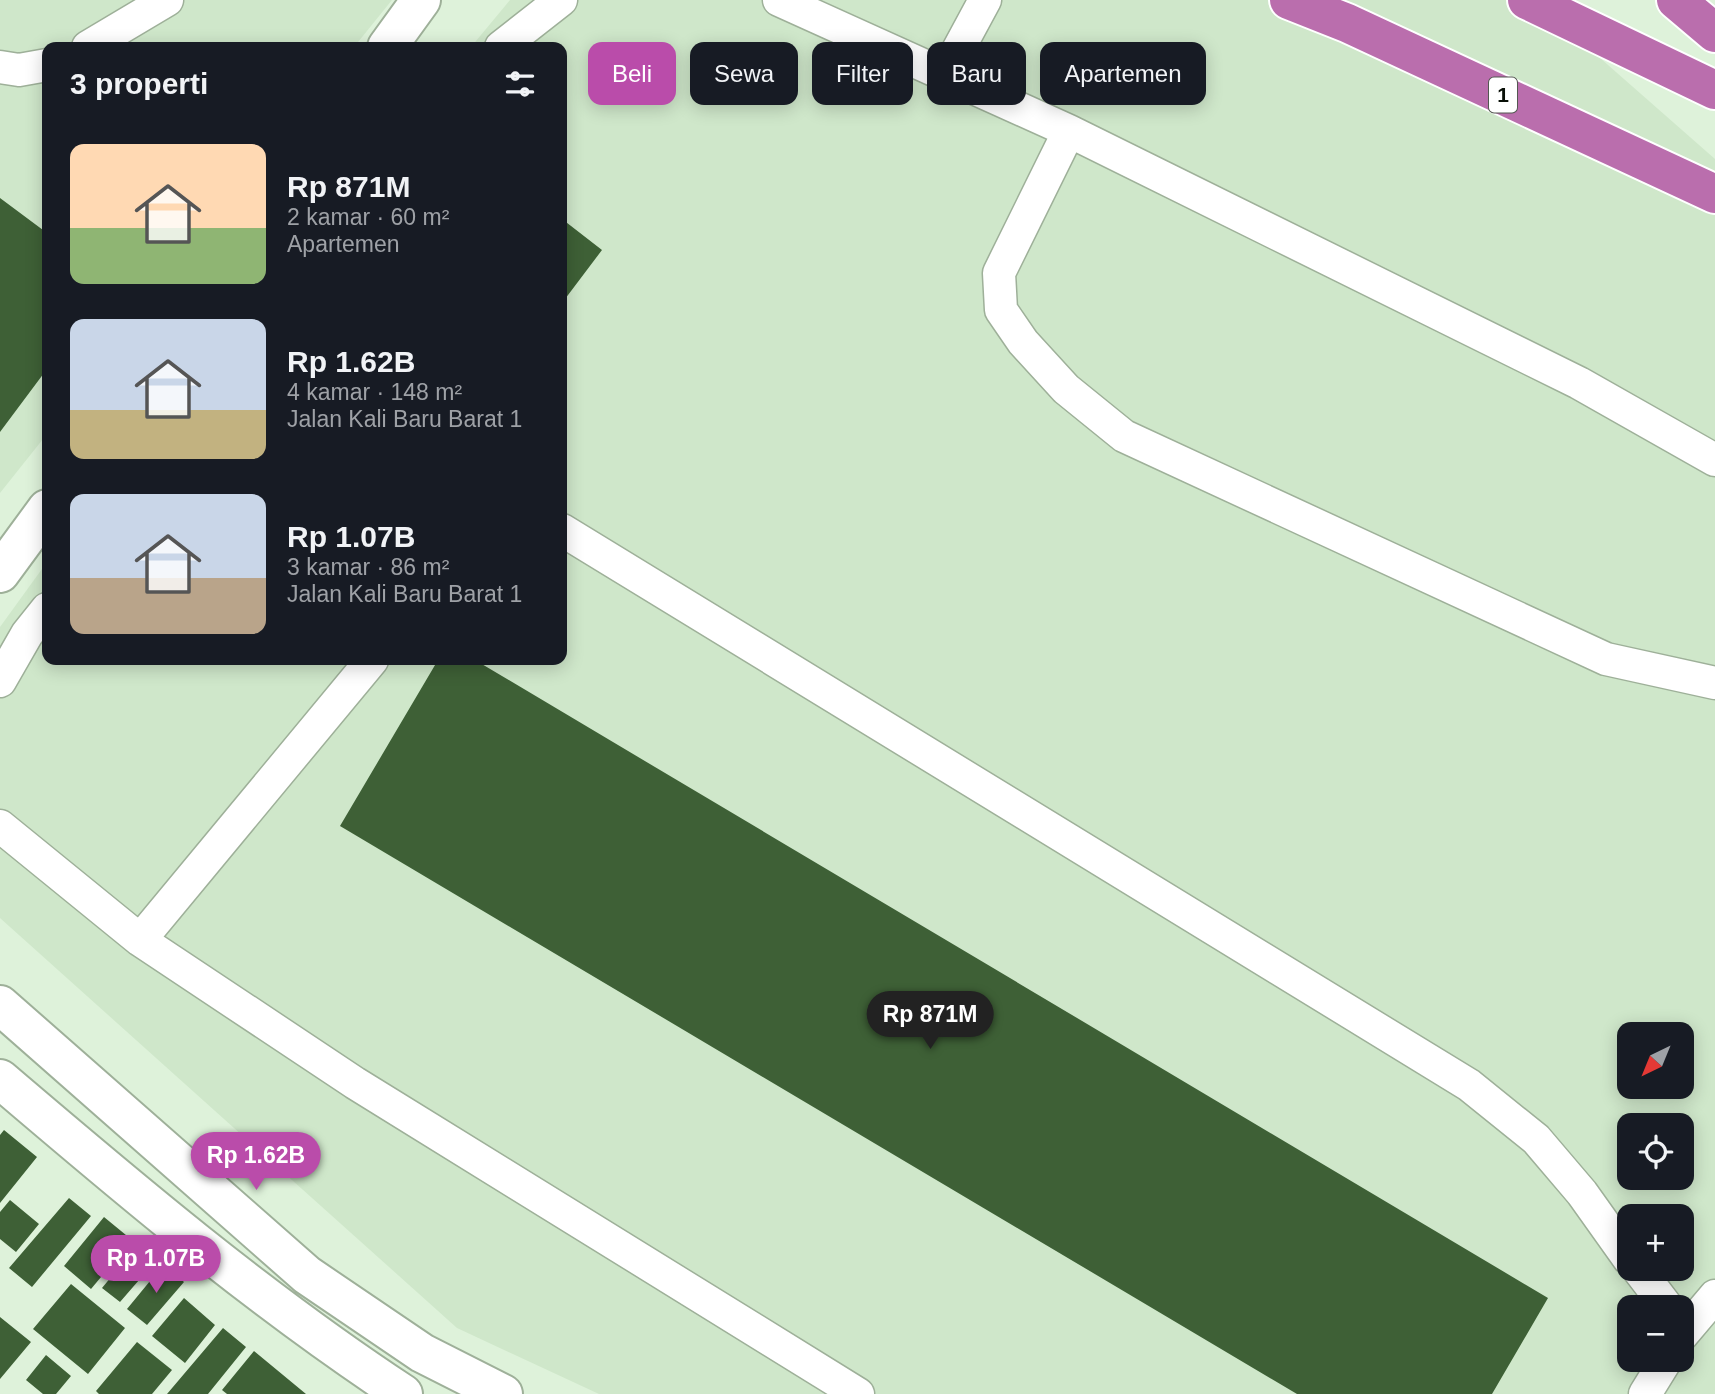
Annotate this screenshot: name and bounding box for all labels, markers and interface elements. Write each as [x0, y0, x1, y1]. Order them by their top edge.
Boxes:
chip: Beli [588, 42, 676, 105]
chip: Sewa [690, 42, 798, 105]
chip: Filter [812, 42, 913, 105]
chip: Baru [927, 42, 1026, 105]
chip: Apartemen [1040, 42, 1206, 105]
icon: filters [501, 65, 539, 103]
text: 3 properti [70, 67, 208, 100]
road number: 1 [1489, 78, 1517, 112]
text: Rp 871M [287, 170, 410, 203]
icon: home [126, 172, 210, 256]
text: 2 kamar · 60 m² [287, 204, 449, 230]
text: Apartemen [287, 231, 400, 257]
text: Rp 1.62B [287, 345, 415, 378]
icon: home [126, 347, 210, 431]
text: 4 kamar · 148 m² [287, 379, 462, 405]
text: Jalan Kali Baru Barat 1 [287, 406, 522, 432]
text: Rp 1.07B [287, 520, 415, 553]
icon: home [126, 522, 210, 606]
text: 3 kamar · 86 m² [287, 554, 449, 580]
text: Jalan Kali Baru Barat 1 [287, 581, 522, 607]
pin: Rp 871M [865, 992, 995, 1051]
text: Rp 871M [883, 1001, 977, 1027]
north arrow [1617, 1022, 1694, 1099]
map controls [1617, 1022, 1694, 1372]
button: locate [1617, 1113, 1694, 1190]
pin: Rp 1.62B [184, 1132, 328, 1192]
text: Rp 1.62B [207, 1142, 305, 1168]
button: + [1617, 1204, 1694, 1281]
pin: Rp 1.07B [84, 1236, 228, 1295]
text: Rp 1.07B [107, 1245, 205, 1271]
button: − [1617, 1295, 1694, 1372]

